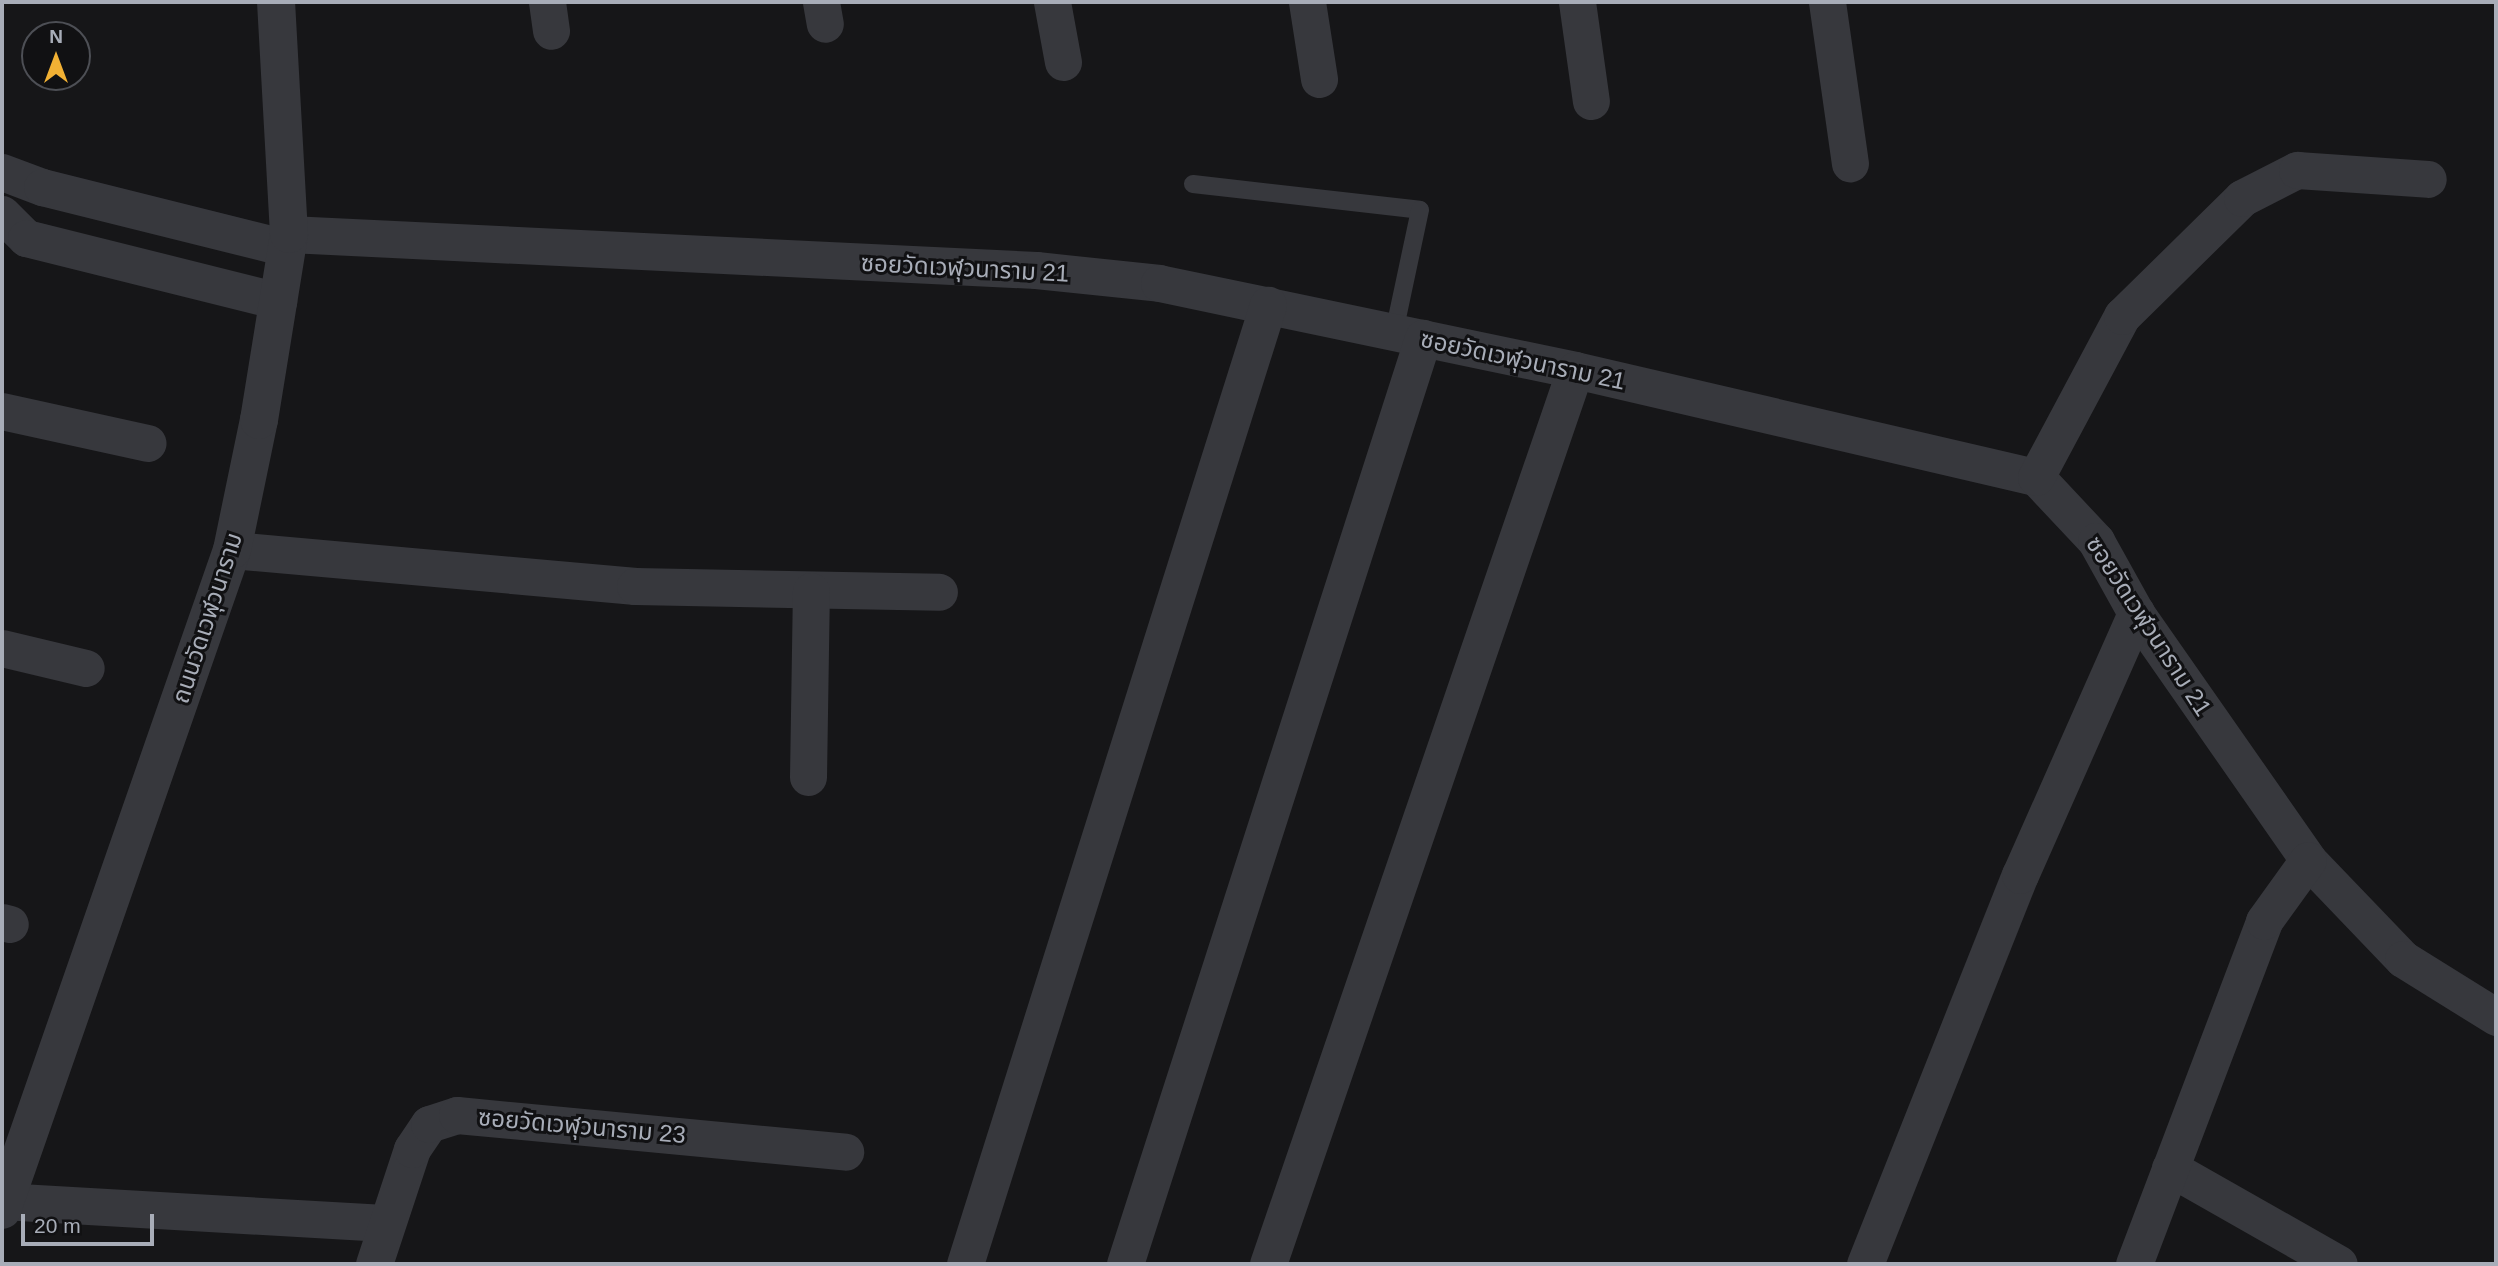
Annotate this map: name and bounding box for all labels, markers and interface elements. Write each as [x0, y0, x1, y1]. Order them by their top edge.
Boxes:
north arrow [21, 21, 91, 91]
text: N [49, 26, 63, 47]
street label: ซอยวัดเวฬุวนาราม 21 [860, 248, 1070, 288]
street label: ซอยวัดเวฬุวนาราม 21 [1418, 324, 1628, 396]
street label: ถนนวัดเวฬุวนาราม [166, 529, 248, 707]
street label: ซอยวัดเวฬุวนาราม 21 [2080, 531, 2218, 721]
street label: ซอยวัดเวฬุวนาราม 23 [477, 1103, 687, 1149]
scale bar [24, 1200, 158, 1244]
text: 20 m [34, 1214, 81, 1237]

